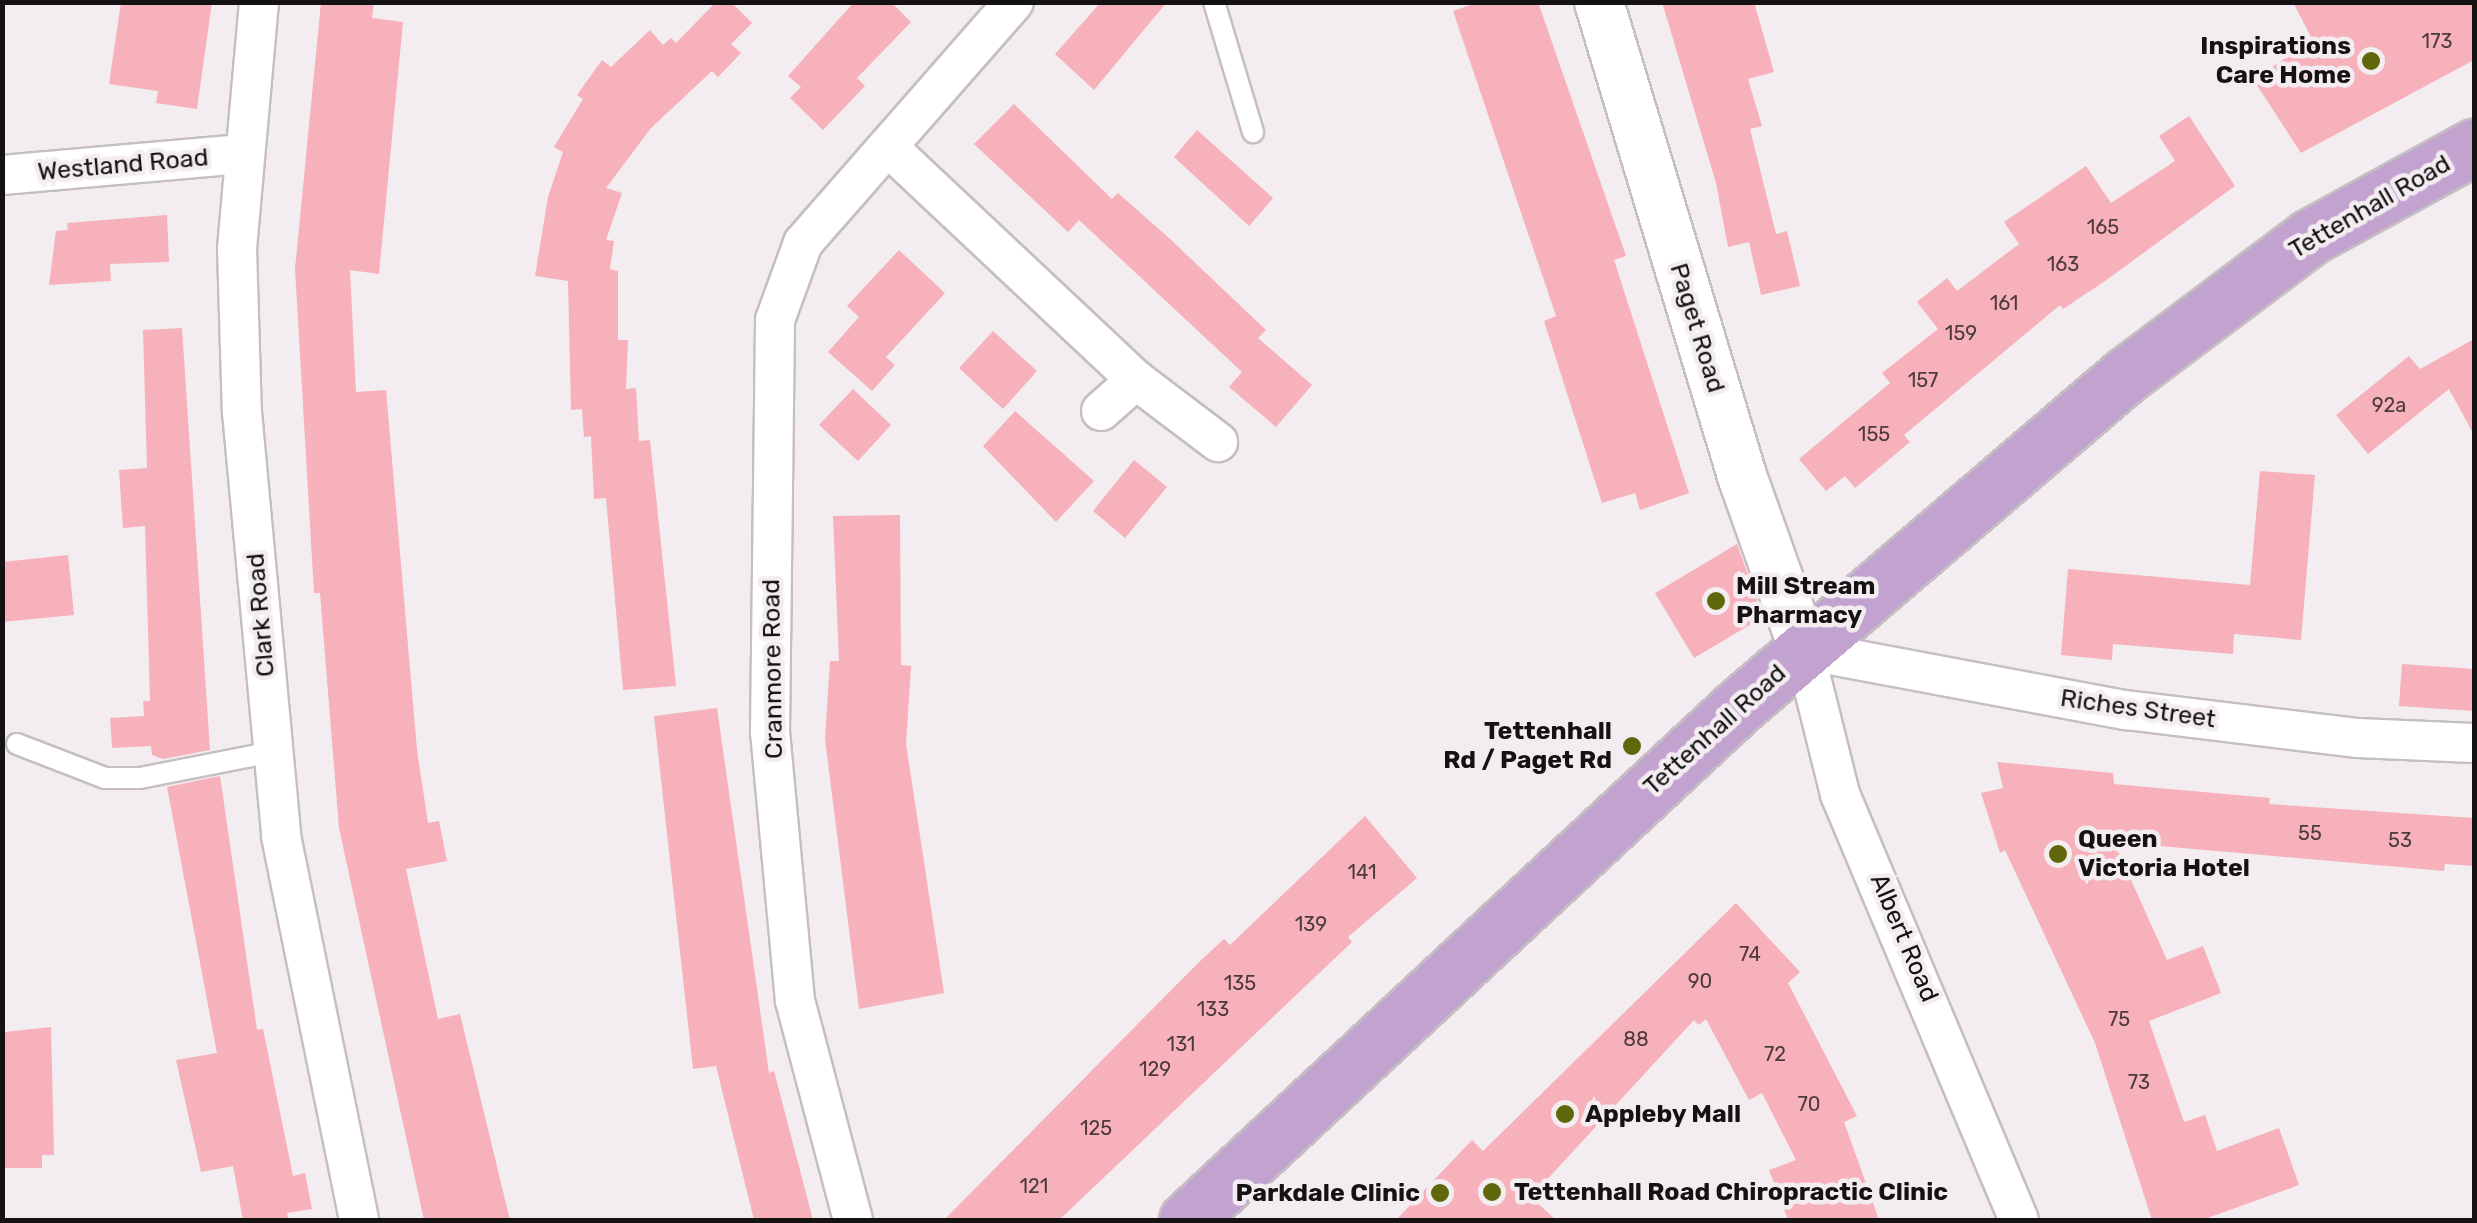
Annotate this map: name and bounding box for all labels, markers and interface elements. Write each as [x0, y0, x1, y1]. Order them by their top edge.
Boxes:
house number: 173 [2422, 29, 2452, 53]
place label: Inspirations Care Home [2200, 32, 2351, 91]
marker: Inspirations Care Home [2360, 50, 2382, 72]
street label: Westland Road [36, 143, 210, 187]
street label: Tettenhall Road [2284, 149, 2456, 265]
house number: 165 [2087, 215, 2119, 239]
house number: 163 [2047, 252, 2079, 276]
street label: Paget Road [1663, 260, 1731, 396]
house number: 161 [1990, 291, 2018, 315]
house number: 159 [1945, 321, 1977, 345]
house number: 157 [1908, 368, 1938, 392]
house number: 92a [2372, 393, 2406, 417]
house number: 155 [1858, 422, 1890, 446]
street label: Clark Road [241, 552, 281, 678]
place label: Mill Stream Pharmacy [1736, 572, 1875, 631]
street label: Cranmore Road [756, 579, 790, 759]
marker: Mill Stream Pharmacy [1705, 590, 1727, 612]
street label: Tettenhall Road [1638, 658, 1792, 802]
street label: Riches Street [2058, 683, 2218, 735]
place label: Tettenhall Rd / Paget Rd [1443, 717, 1612, 776]
marker: Tettenhall Rd / Paget Rd [1621, 735, 1643, 757]
house number: 55 [2298, 821, 2322, 845]
place label: Queen Victoria Hotel [2078, 825, 2250, 884]
house number: 53 [2388, 828, 2412, 852]
marker: Queen Victoria Hotel [2047, 843, 2069, 865]
house number: 141 [1347, 860, 1377, 884]
street label: Albert Road [1864, 869, 1944, 1007]
house number: 139 [1295, 912, 1327, 936]
house number: 74 [1739, 942, 1761, 966]
house number: 90 [1688, 969, 1712, 993]
house number: 135 [1224, 971, 1256, 995]
house number: 133 [1197, 997, 1229, 1021]
house number: 75 [2108, 1007, 2130, 1031]
house number: 88 [1623, 1027, 1649, 1051]
house number: 131 [1167, 1032, 1195, 1056]
house number: 72 [1764, 1042, 1786, 1066]
house number: 129 [1139, 1057, 1171, 1081]
house number: 73 [2128, 1070, 2150, 1094]
house number: 70 [1798, 1092, 1820, 1116]
place label: Appleby Mall [1585, 1099, 1742, 1129]
marker: Appleby Mall [1554, 1103, 1576, 1125]
house number: 125 [1080, 1116, 1112, 1140]
house number: 121 [1020, 1174, 1048, 1198]
place label: Tettenhall Road Chiropractic Clinic [1514, 1177, 1948, 1207]
place label: Parkdale Clinic [1236, 1178, 1420, 1208]
marker: Tettenhall Road Chiropractic Clinic [1479, 1179, 1505, 1205]
marker: Parkdale Clinic [1429, 1182, 1451, 1204]

